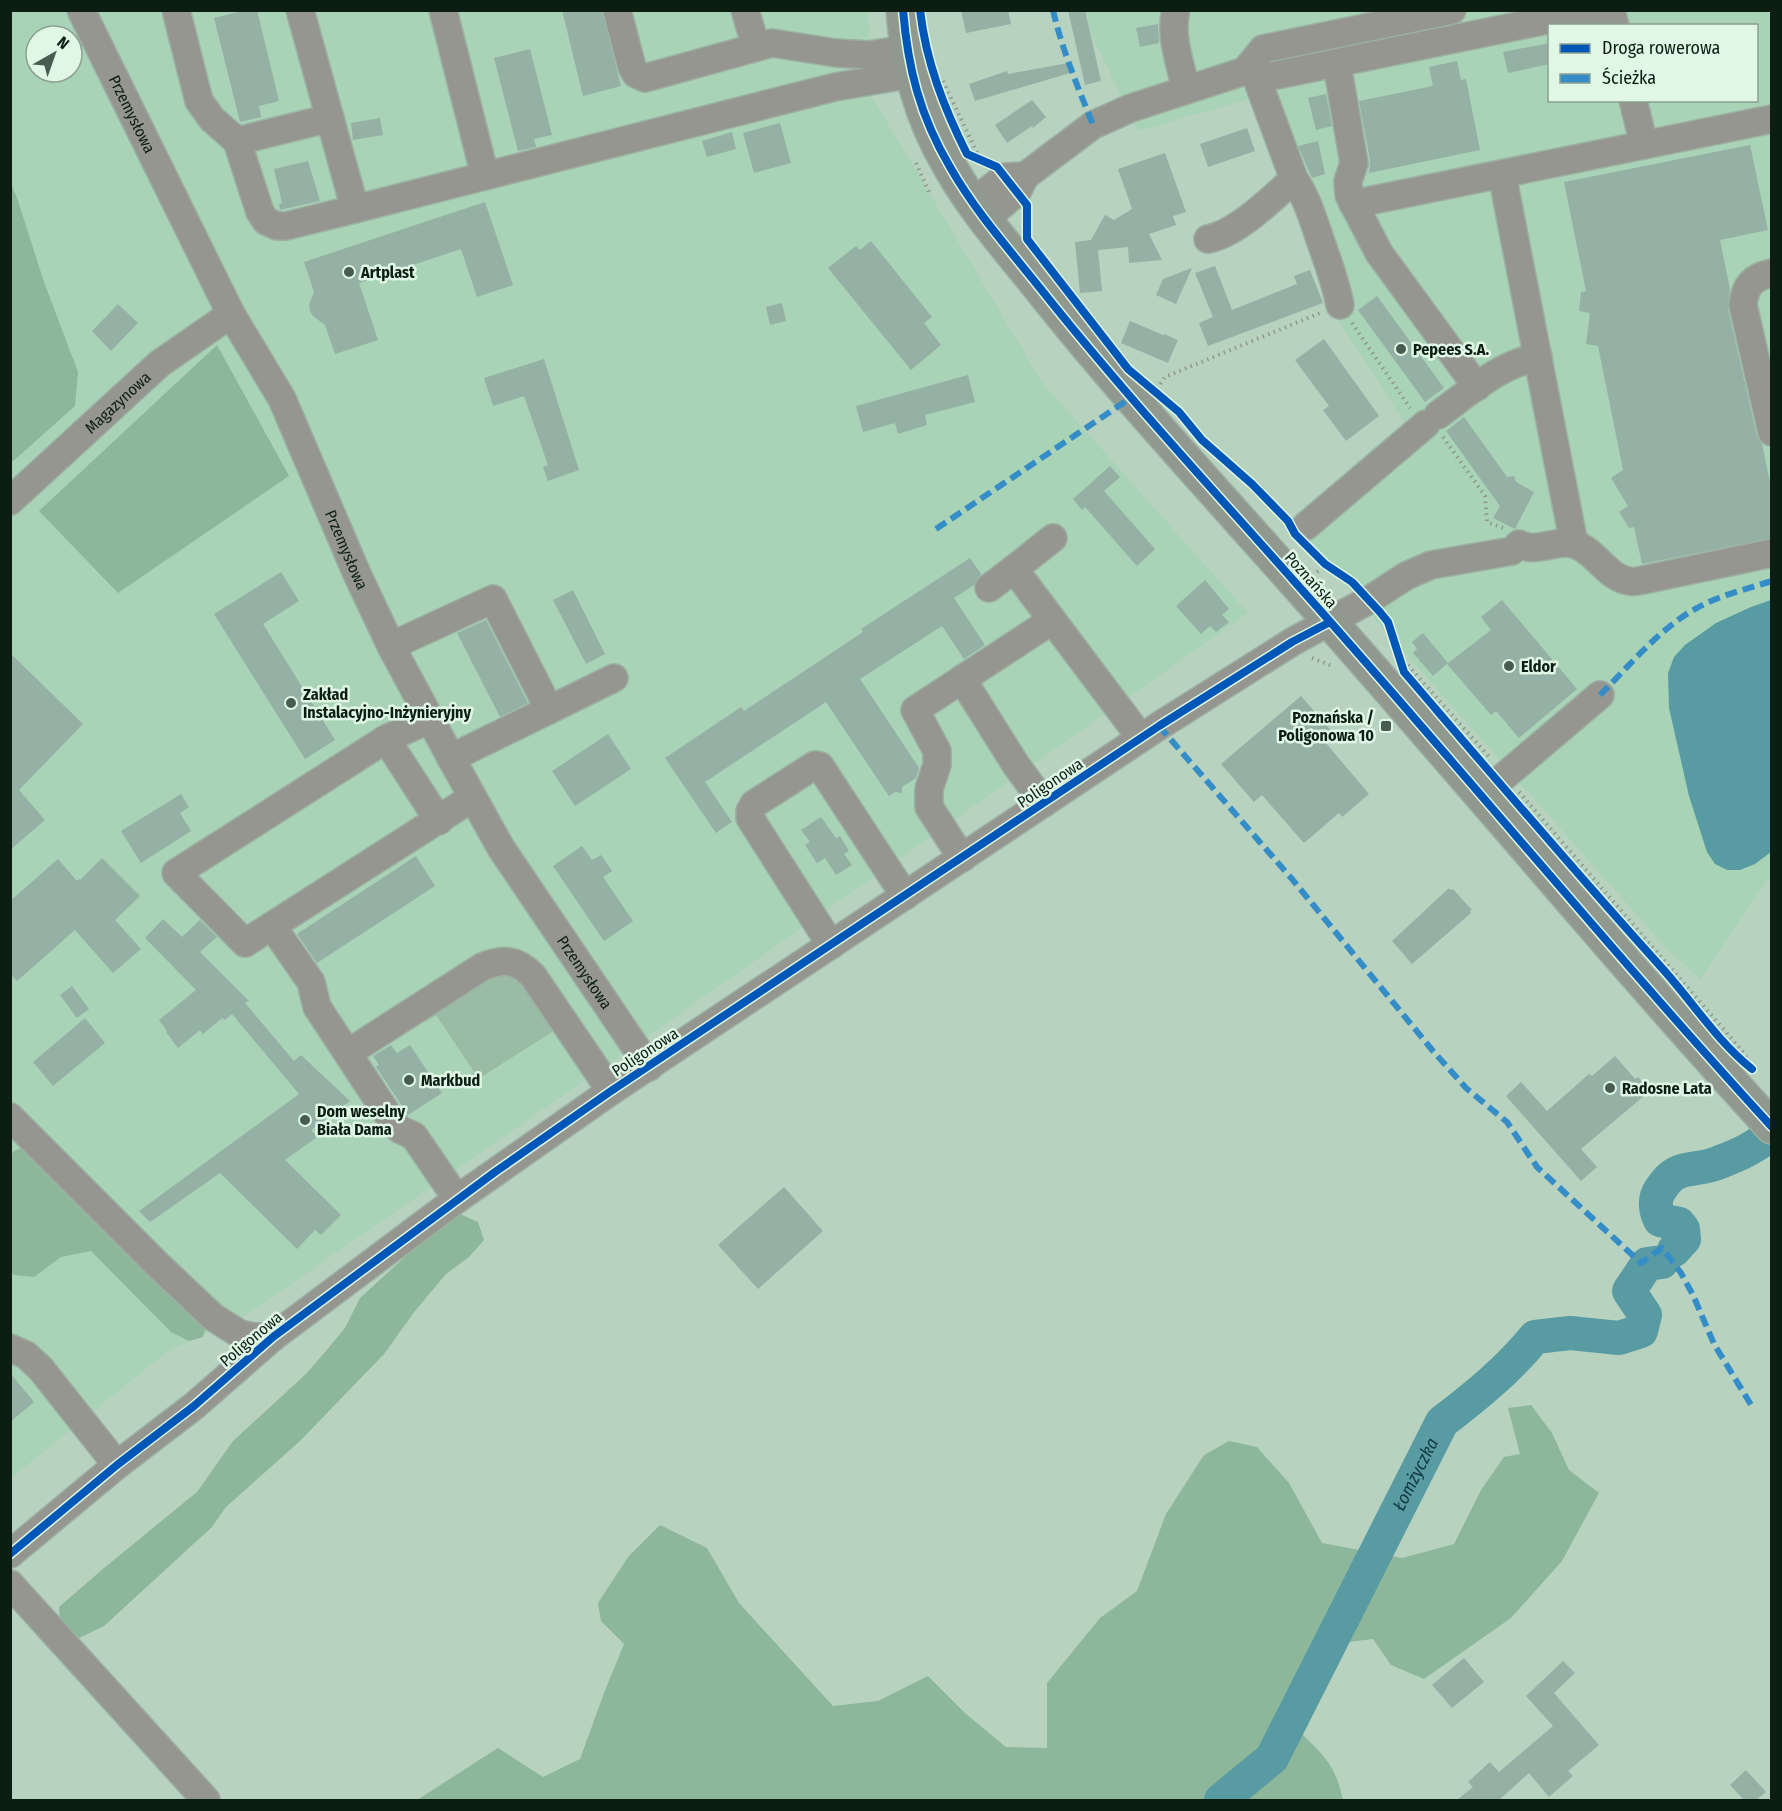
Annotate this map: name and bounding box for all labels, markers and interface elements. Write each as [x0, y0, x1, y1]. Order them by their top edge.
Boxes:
north arrow [24, 24, 84, 84]
legend [1548, 24, 1758, 102]
text: N [54, 33, 73, 53]
text: Droga rowerowa [1602, 37, 1721, 59]
text: Ścieżka [1602, 67, 1656, 89]
street label: Przemysłowa [105, 72, 160, 156]
place label: Artplast [360, 263, 415, 282]
marker: Artplast [342, 265, 356, 279]
place label: Pepees S.A. [1413, 340, 1489, 359]
marker: Pepees S.A. [1394, 342, 1408, 356]
street label: Magazynowa [81, 367, 154, 437]
street label: Przemysłowa [321, 507, 372, 592]
street label: Poznańska [1281, 548, 1341, 612]
place label: Eldor [1521, 657, 1556, 676]
marker: Eldor [1502, 659, 1516, 673]
place label: Zakład Instalacyjno-Inżynieryjny [303, 685, 471, 722]
marker: Zakład Instalacyjno-Inżynieryjny [284, 696, 298, 710]
place label: Poznańska / Poligonowa 10 [1278, 708, 1374, 745]
marker: Poznańska / Poligonowa 10 [1379, 719, 1393, 733]
street label: Poligonowa [1014, 754, 1087, 812]
street label: Przemysłowa [553, 932, 617, 1013]
street label: Poligonowa [608, 1023, 682, 1080]
place label: Markbud [421, 1071, 480, 1090]
marker: Markbud [402, 1073, 416, 1087]
place label: Radosne Lata [1622, 1079, 1712, 1098]
marker: Radosne Lata [1603, 1081, 1617, 1095]
place label: Dom weselny Biała Dama [317, 1102, 405, 1139]
marker: Dom weselny Biała Dama [298, 1113, 312, 1127]
street label: Poligonowa [216, 1307, 286, 1370]
water label: Łomżyczka [1388, 1434, 1443, 1515]

